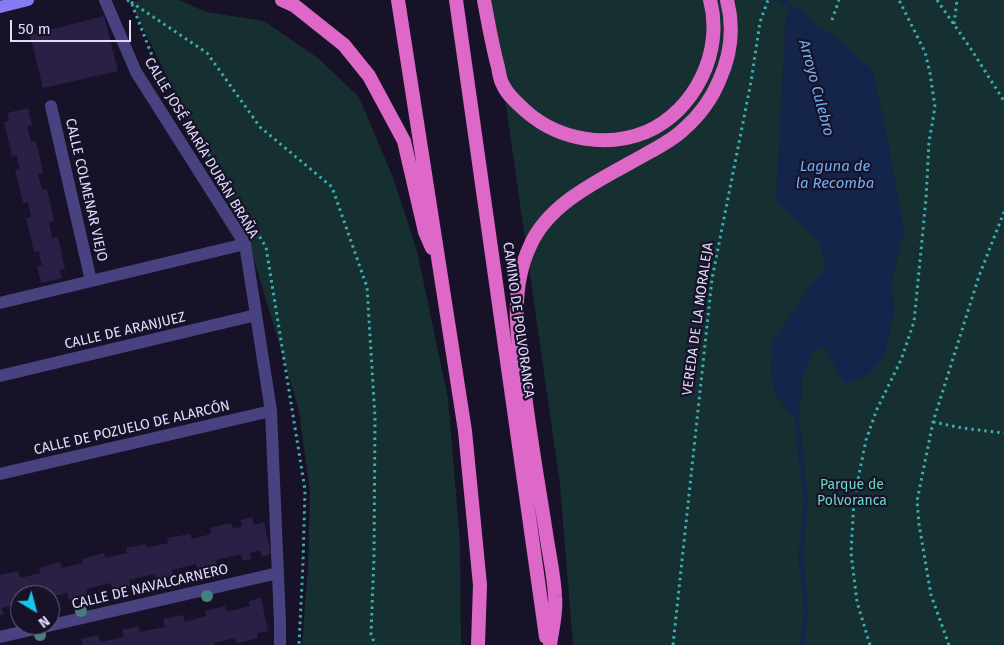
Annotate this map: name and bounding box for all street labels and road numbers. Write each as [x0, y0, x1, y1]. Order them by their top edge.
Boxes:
street label: CALLE JOSÉ MARÍA DURÁN BRAÑA [140, 55, 262, 241]
street label: CALLE COLMENAR VIEJO [61, 117, 111, 263]
street label: CAMINO DE POLVORANCA [499, 241, 537, 399]
street label: VEREDA DE LA MORALEJA [679, 241, 717, 397]
street label: CALLE DE ARANJUEZ [63, 309, 187, 353]
street label: CALLE DE POZUELO DE ALARCÓN [32, 397, 232, 459]
street label: CALLE DE NAVALCARNERO [70, 561, 230, 613]

